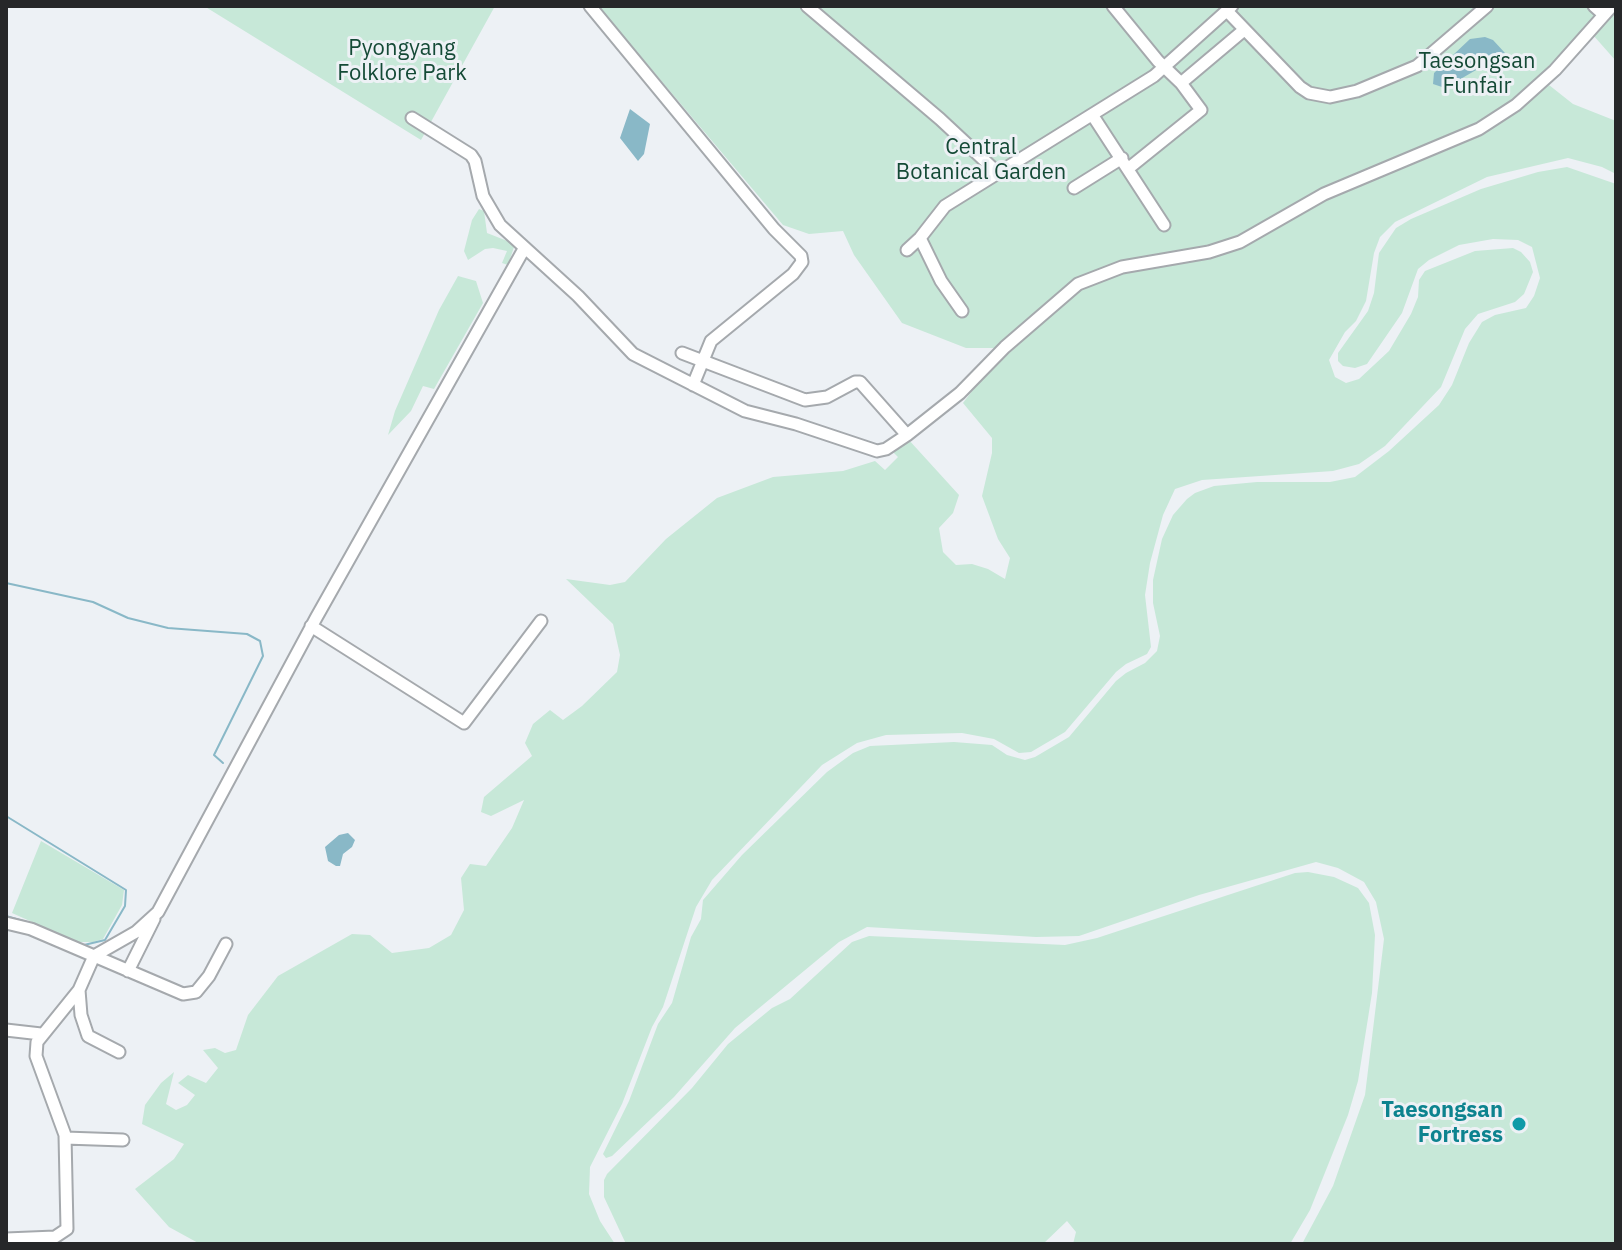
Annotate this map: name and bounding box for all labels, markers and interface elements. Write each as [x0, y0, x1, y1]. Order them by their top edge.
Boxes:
park label: Pyongyang Folklore Park [337, 36, 467, 88]
park label: Taesongsan Funfair [1419, 49, 1535, 100]
park label: Central Botanical Garden [896, 135, 1066, 186]
place label: Taesongsan Fortress [1381, 1098, 1503, 1150]
marker: Taesongsan Fortress [1510, 1115, 1528, 1133]

